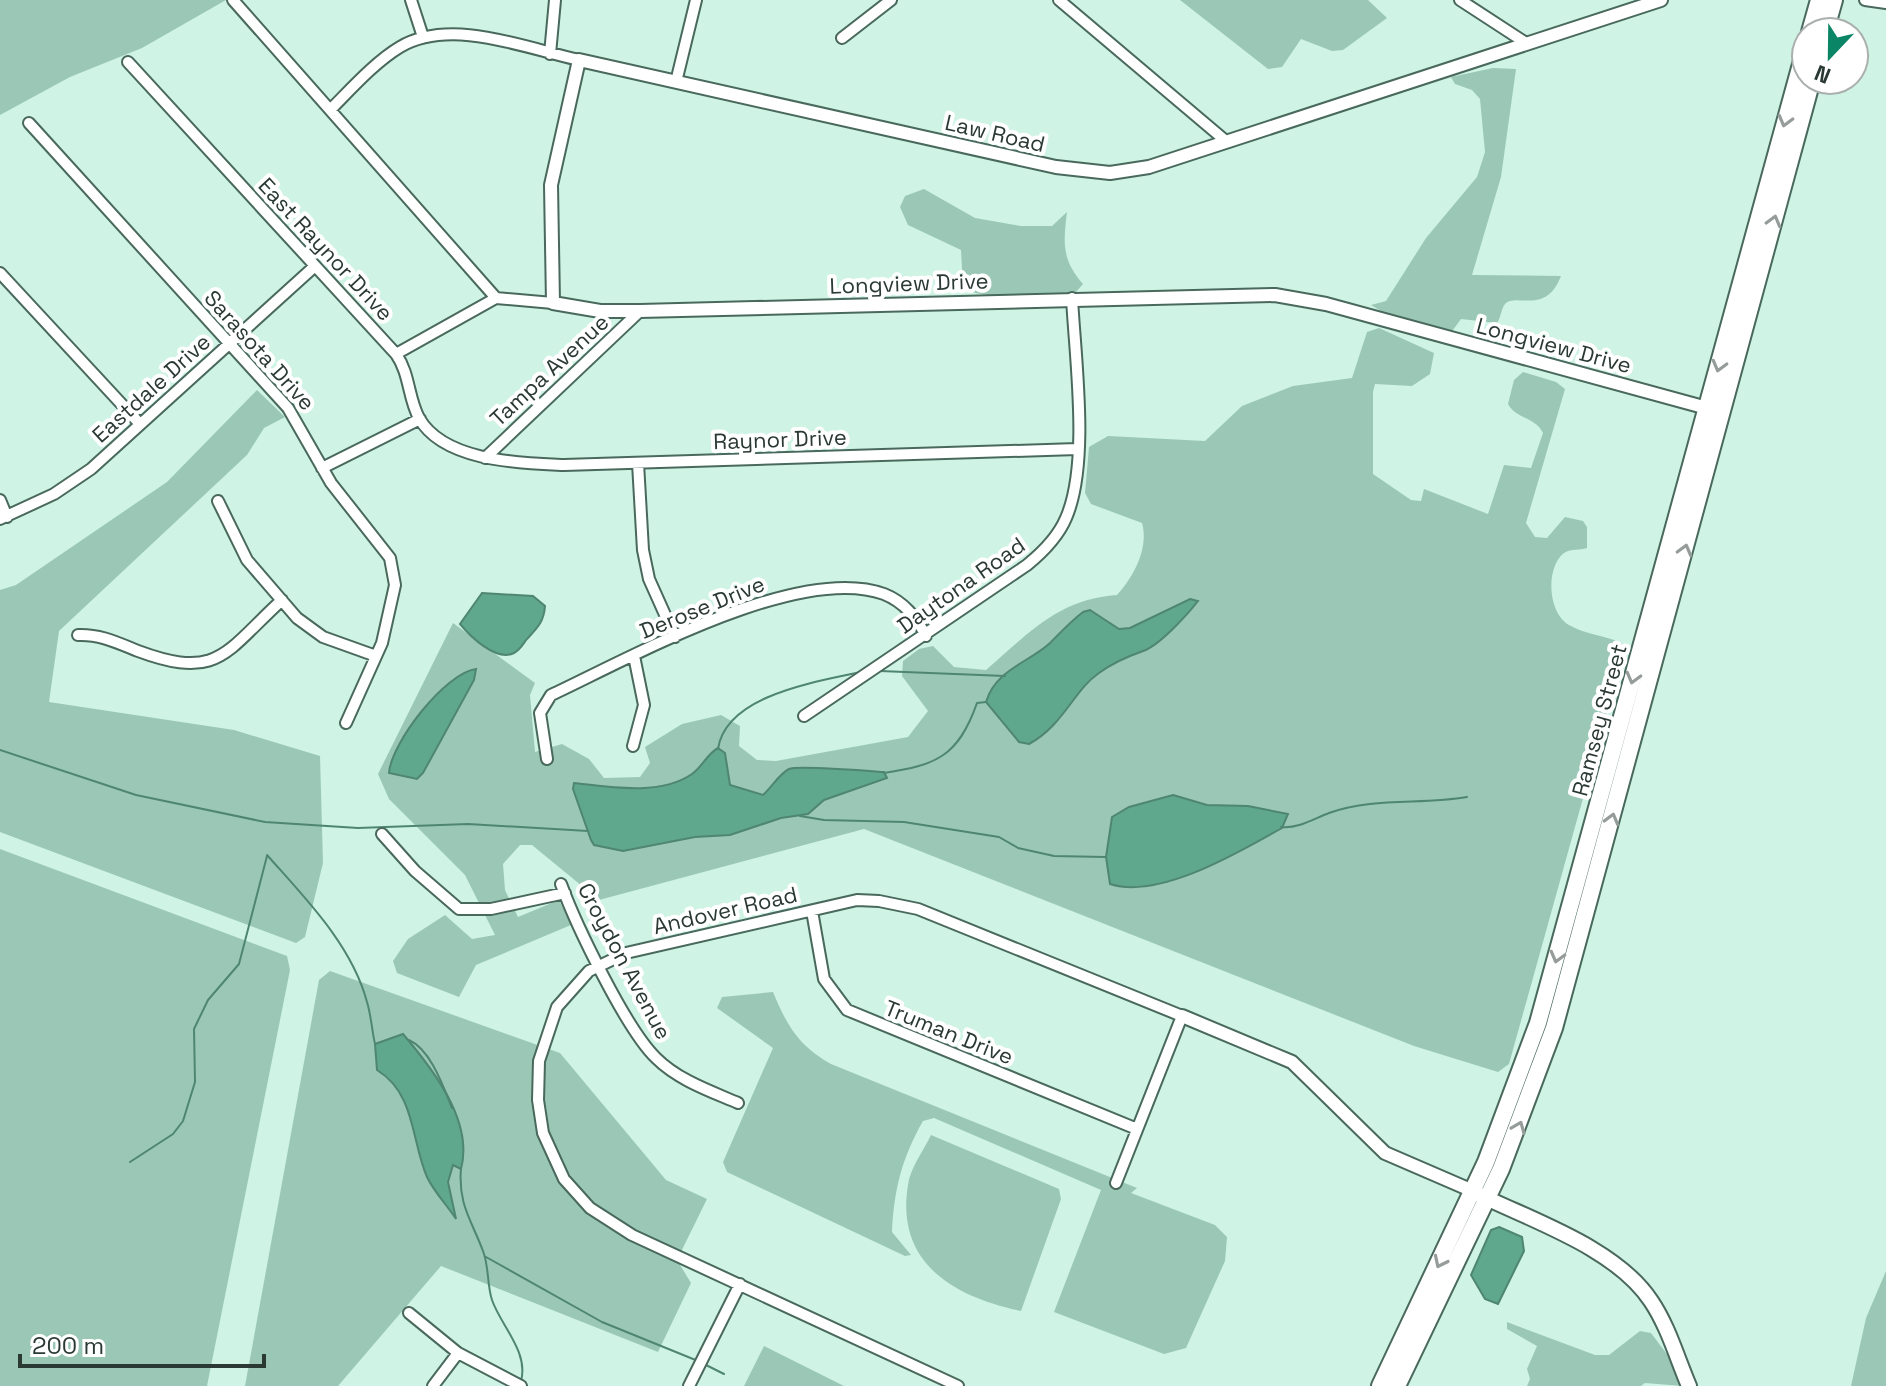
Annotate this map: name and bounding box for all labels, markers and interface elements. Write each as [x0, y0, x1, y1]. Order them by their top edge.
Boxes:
north arrow [1790, 16, 1870, 96]
text: N [1810, 59, 1835, 90]
street label: Law Road [942, 108, 1048, 158]
one-way arrow [1778, 114, 1795, 128]
street label: East Raynor Drive [252, 172, 400, 326]
one-way arrow [1764, 215, 1781, 229]
street label: Longview Drive [829, 266, 989, 300]
street label: Sarasota Drive [199, 284, 321, 416]
street label: Tampa Avenue [484, 308, 614, 432]
street label: Longview Drive [1473, 311, 1635, 379]
street label: Eastdale Drive [86, 328, 216, 448]
one-way arrow [1711, 359, 1728, 373]
street label: Raynor Drive [713, 423, 847, 455]
street label: Daytona Road [892, 531, 1030, 639]
one-way arrow [1676, 543, 1693, 557]
street label: Derose Drive [636, 569, 768, 645]
street label: Ramsey Street [1565, 641, 1633, 799]
one-way arrow [1626, 671, 1643, 685]
one-way arrow [1602, 813, 1619, 827]
street label: Croydon Avenue [572, 878, 678, 1044]
street label: Andover Road [650, 880, 800, 940]
one-way arrow [1550, 950, 1566, 964]
street label: Truman Drive [880, 993, 1018, 1071]
one-way arrow [1509, 1121, 1526, 1135]
one-way arrow [1434, 1253, 1450, 1268]
scale bar [20, 1318, 264, 1368]
text: 200 m [32, 1330, 104, 1361]

